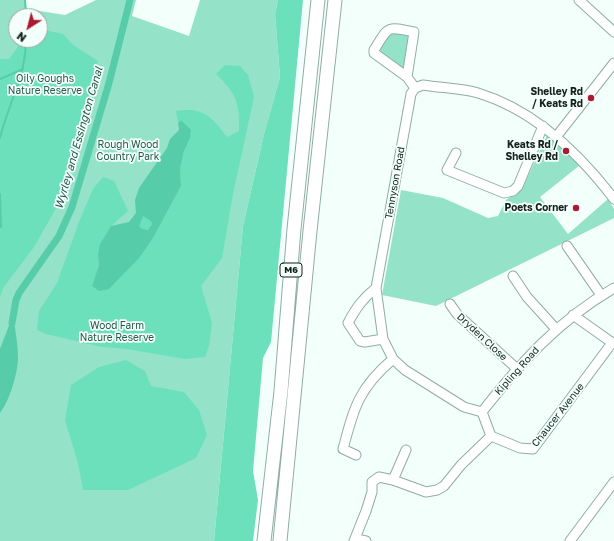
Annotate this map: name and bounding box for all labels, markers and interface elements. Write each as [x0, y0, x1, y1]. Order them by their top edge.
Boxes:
north arrow [8, 8, 48, 48]
text: N [14, 30, 28, 45]
water label: Wyrley and Essington Canal [52, 65, 106, 211]
park label: Oily Goughs Nature Reserve [8, 73, 82, 96]
place label: Shelley Rd / Keats Rd [531, 86, 583, 110]
marker: Shelley Rd / Keats Rd [586, 93, 596, 103]
park label: Rough Wood Country Park [97, 139, 159, 162]
place label: Keats Rd / Shelley Rd [506, 139, 558, 162]
street label: Tennyson Road [383, 146, 407, 220]
marker: Keats Rd / Shelley Rd [561, 146, 571, 156]
place label: Poets Corner [505, 202, 568, 214]
marker: Poets Corner [571, 203, 581, 213]
road number: M6 [280, 263, 302, 277]
street label: Dryden Close [454, 311, 510, 363]
park label: Wood Farm Nature Reserve [80, 320, 154, 344]
street label: Kipling Road [492, 344, 542, 398]
street label: Chaucer Avenue [529, 381, 587, 449]

